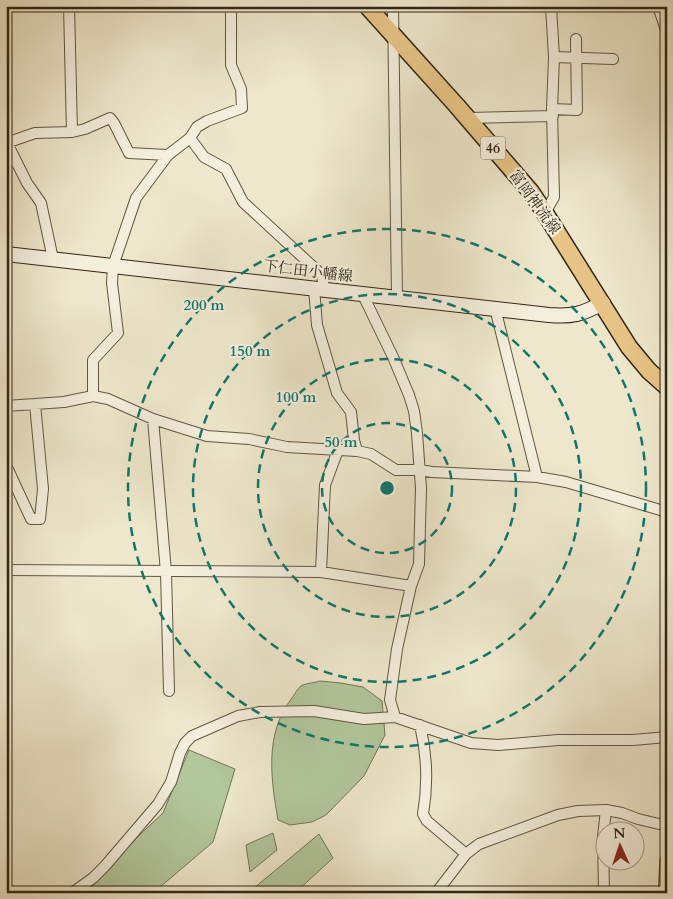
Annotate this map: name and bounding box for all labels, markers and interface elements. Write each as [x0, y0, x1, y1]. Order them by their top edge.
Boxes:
road number: 46 [480, 136, 506, 160]
street label: 富岡神流線 [505, 166, 565, 238]
street label: 下仁田小幡線 [262, 256, 354, 286]
text: 200 m [184, 295, 225, 315]
text: 150 m [230, 341, 271, 361]
text: 100 m [276, 387, 317, 407]
text: 50 m [324, 432, 358, 452]
centre of rings [378, 479, 396, 497]
north arrow [596, 822, 646, 872]
text: N [613, 824, 626, 843]

